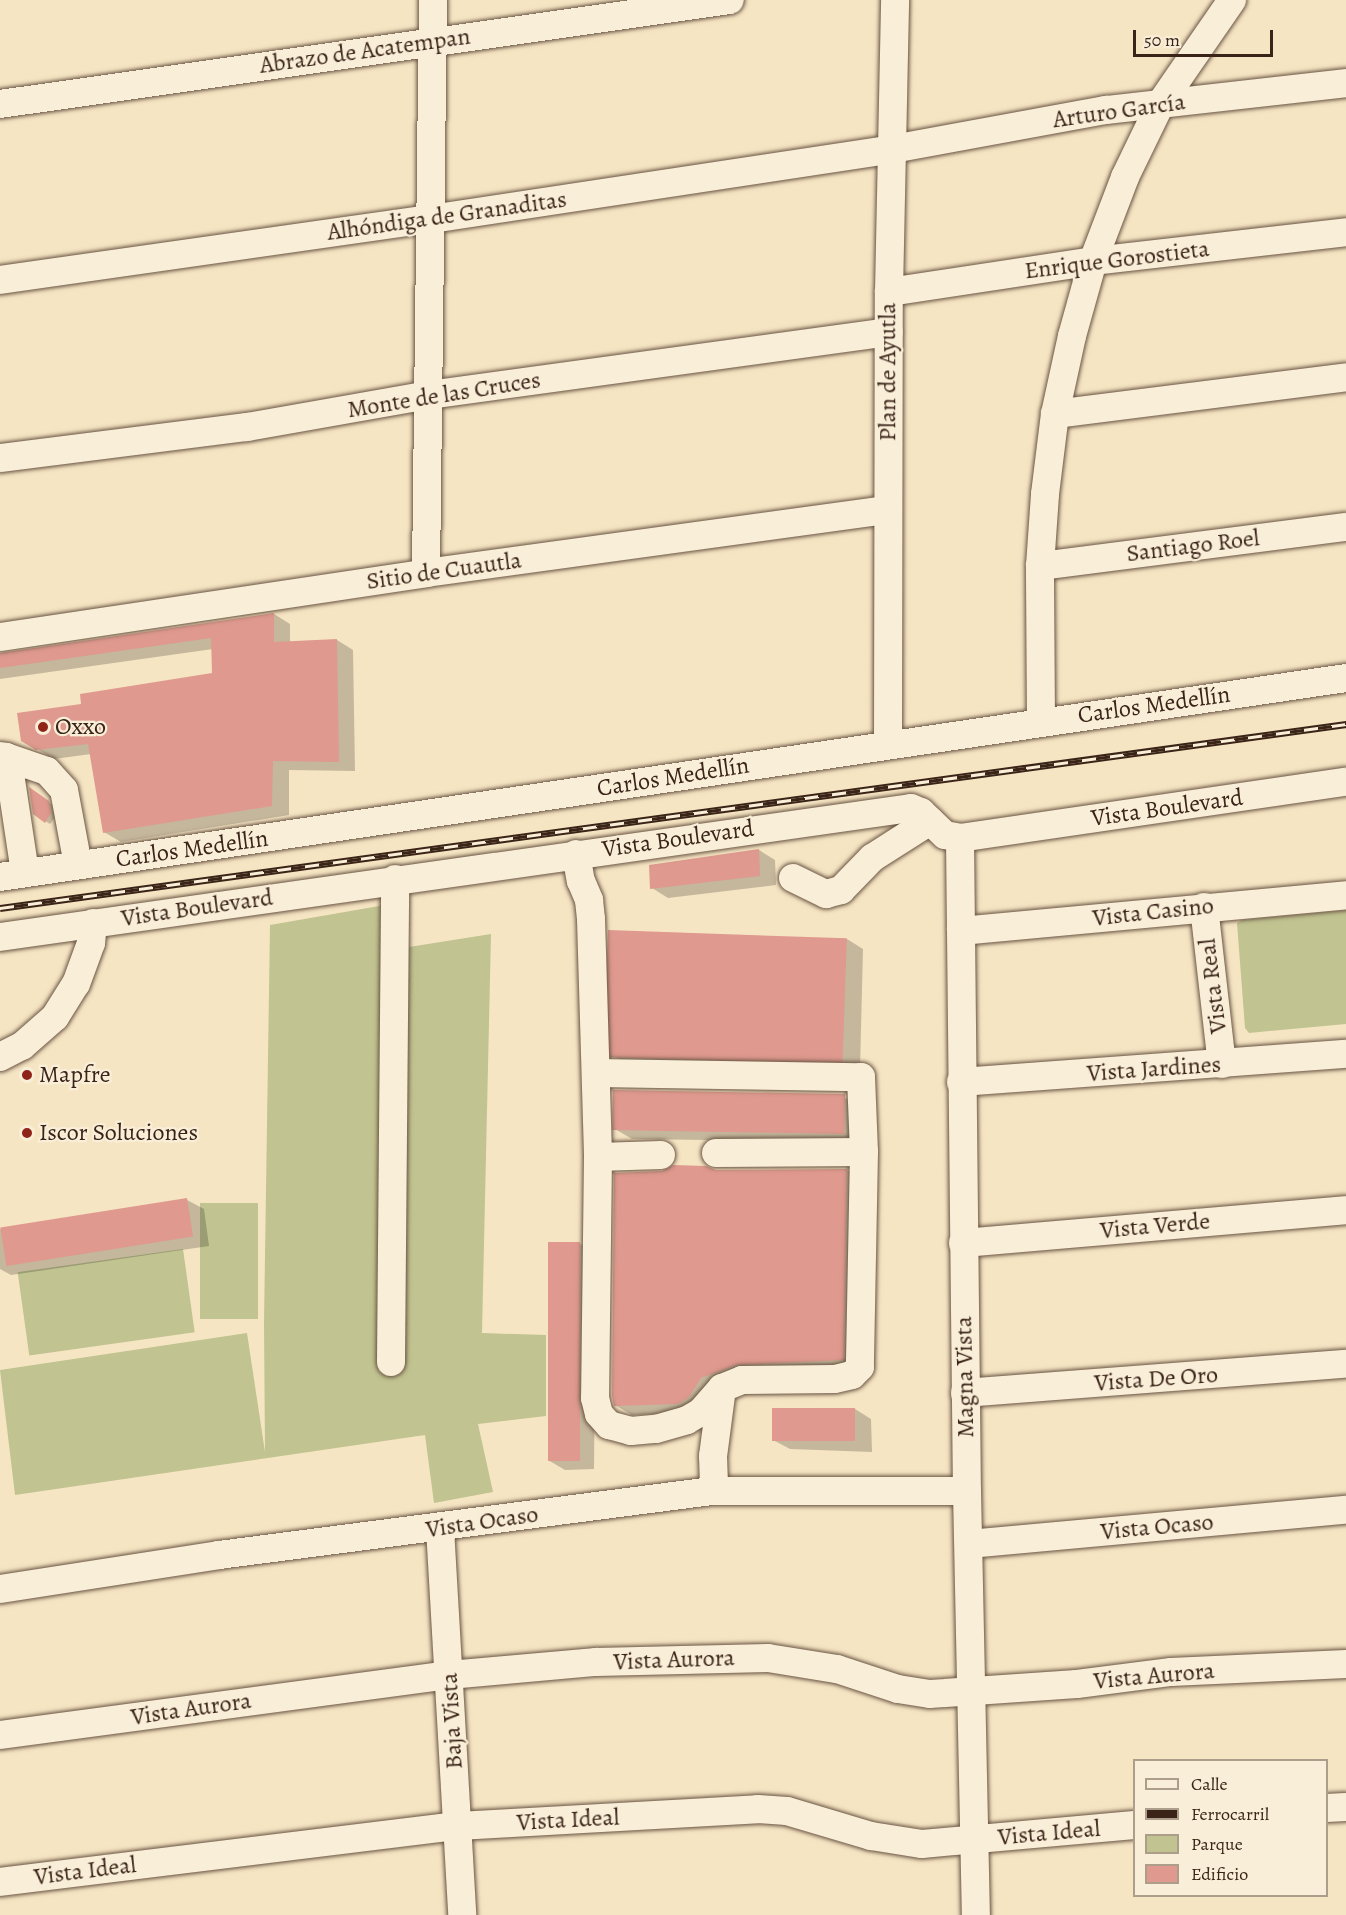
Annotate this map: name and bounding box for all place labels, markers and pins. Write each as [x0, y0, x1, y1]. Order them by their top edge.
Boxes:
place label: Oxxo [55, 713, 106, 741]
marker: Oxxo [36, 720, 50, 734]
place label: Mapfre [39, 1061, 111, 1089]
marker: Mapfre [20, 1068, 34, 1082]
place label: Iscor Soluciones [39, 1119, 198, 1147]
marker: Iscor Soluciones [20, 1126, 34, 1140]

